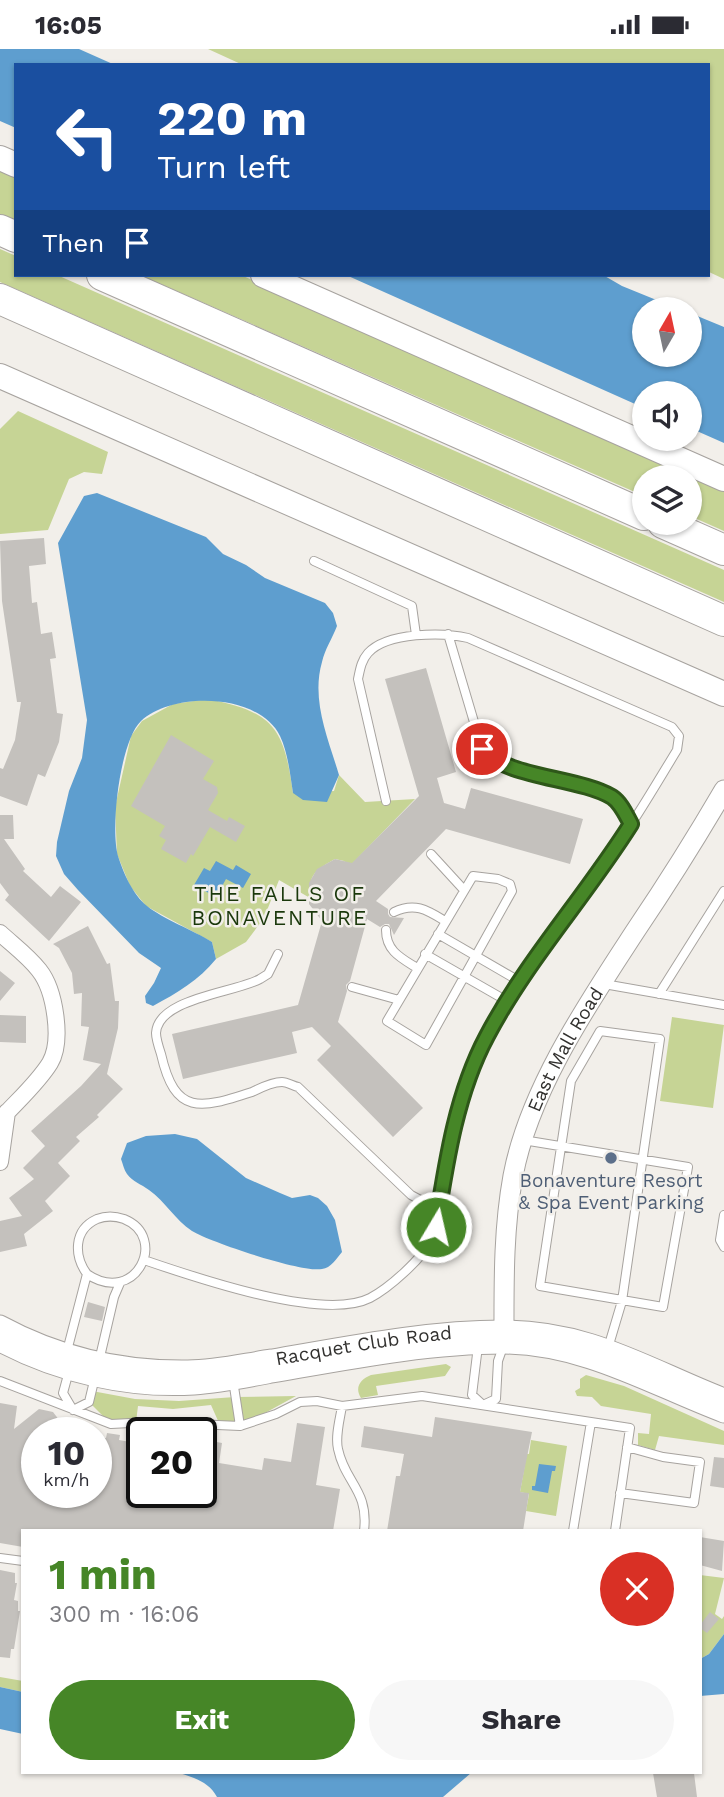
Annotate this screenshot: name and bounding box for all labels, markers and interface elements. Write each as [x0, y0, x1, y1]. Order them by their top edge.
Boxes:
text: 16:05 [35, 10, 102, 40]
text: 220 m [157, 89, 307, 147]
icon: left [42, 91, 133, 182]
text: Turn left [157, 148, 290, 186]
icon: arrive [118, 224, 156, 262]
text: Then [42, 228, 104, 258]
north arrow [632, 297, 702, 367]
map controls [632, 297, 702, 535]
button: sound [632, 381, 702, 451]
button: layers [632, 465, 702, 535]
pin [452, 719, 512, 779]
icon: arrive [463, 730, 501, 768]
district label: THE FALLS OF BONAVENTURE [192, 881, 368, 930]
street label: East Mall Road [522, 983, 608, 1115]
marker: Bonaventure Resort & Spa Event Parking [603, 1150, 619, 1166]
place label: Bonaventure Resort & Spa Event Parking [518, 1169, 705, 1214]
position arrow [399, 1190, 473, 1264]
street label: Racquet Club Road [274, 1321, 453, 1370]
speed limit sign: 20 [126, 1417, 217, 1508]
text: 10 [48, 1432, 85, 1474]
text: km/h [43, 1469, 90, 1490]
text: 1 min [49, 1550, 157, 1599]
button: close [600, 1552, 674, 1626]
text: 300 m · 16:06 [49, 1601, 199, 1628]
button: Exit [49, 1680, 355, 1760]
button: Share [369, 1680, 674, 1760]

